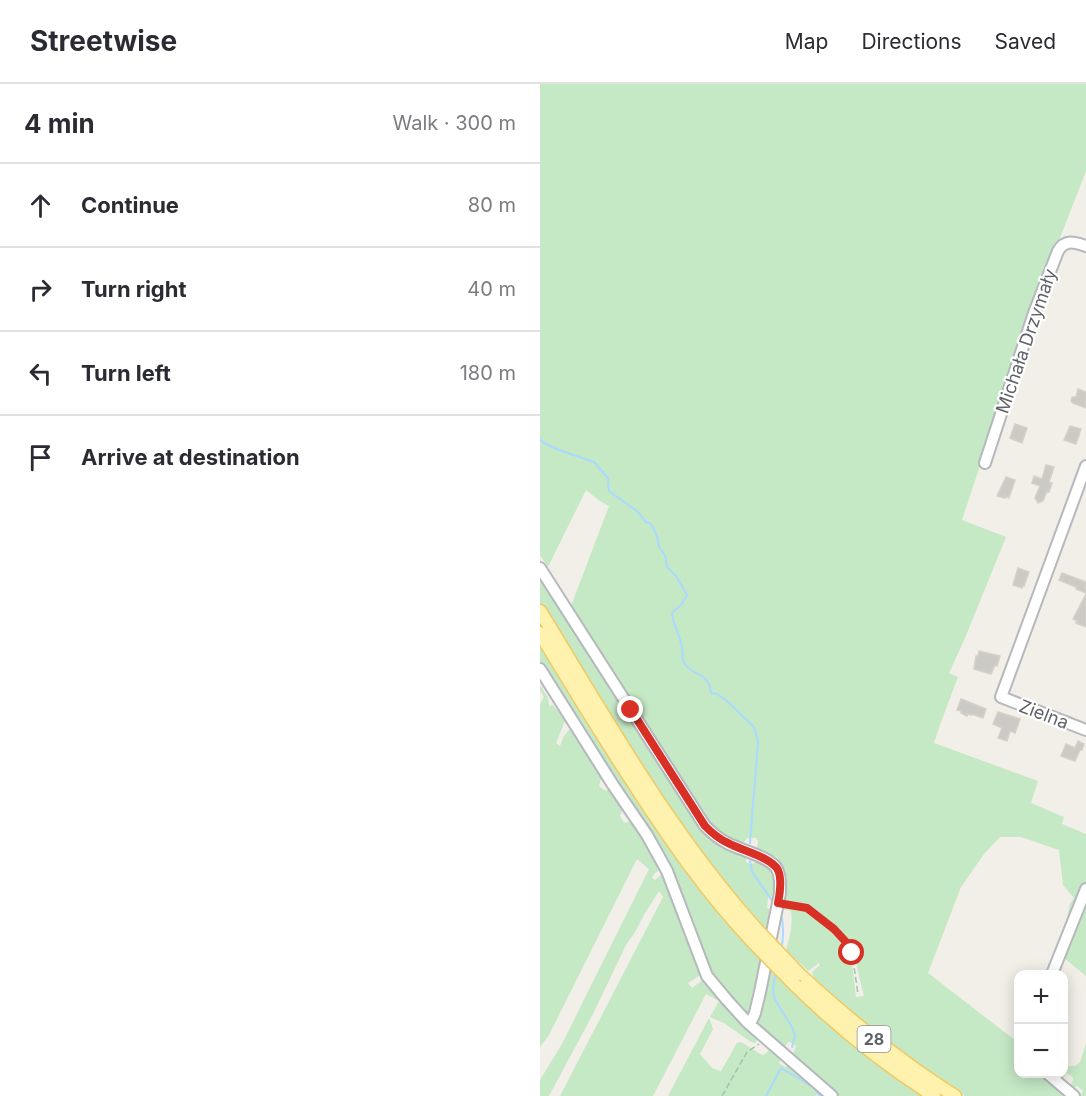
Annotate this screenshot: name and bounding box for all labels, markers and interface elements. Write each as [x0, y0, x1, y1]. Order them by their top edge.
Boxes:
text: Streetwise [30, 24, 177, 58]
text: Map [785, 29, 828, 54]
text: Directions [861, 29, 962, 54]
text: Saved [995, 29, 1056, 54]
text: 4 min [24, 108, 95, 139]
text: Walk · 300 m [393, 111, 516, 135]
icon: ahead [24, 189, 57, 222]
text: Continue [81, 192, 179, 218]
text: 80 m [468, 193, 516, 217]
street label: Michała Drzymały [991, 266, 1061, 416]
icon: right [24, 273, 57, 306]
text: Turn right [81, 276, 187, 302]
text: 40 m [467, 277, 516, 301]
icon: left [24, 357, 57, 390]
text: Turn left [81, 360, 171, 386]
text: 180 m [460, 361, 516, 385]
icon: arrive [24, 441, 57, 474]
text: Arrive at destination [81, 444, 300, 470]
street label: Zielna [1016, 695, 1072, 733]
route end [617, 696, 643, 722]
route start [838, 939, 864, 965]
map controls [1014, 970, 1068, 1078]
button: + [1014, 970, 1068, 1024]
button: − [1014, 1024, 1068, 1078]
road number: 28 [858, 1026, 890, 1052]

